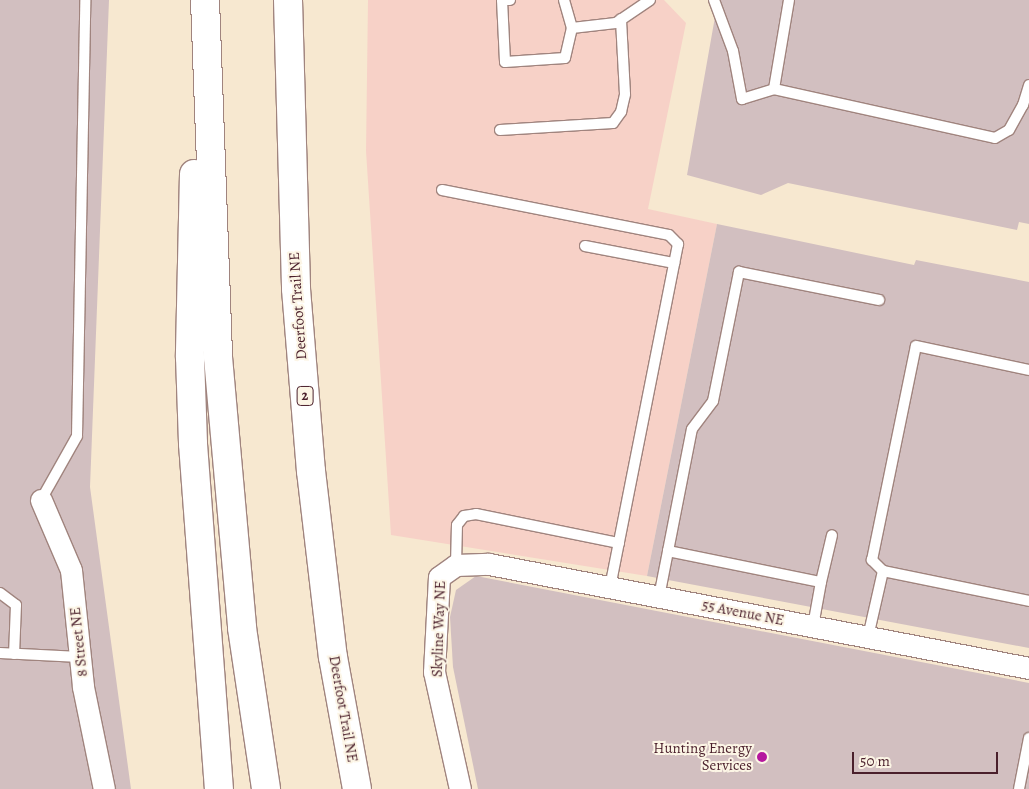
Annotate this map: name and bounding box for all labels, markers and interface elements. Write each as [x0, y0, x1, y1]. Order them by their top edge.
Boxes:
street label: Deerfoot Trail NE [285, 251, 311, 361]
road number: 2 [296, 384, 314, 408]
street label: Skyline Way NE [428, 580, 450, 678]
street label: 55 Avenue NE [700, 596, 786, 630]
street label: 8 Street NE [66, 606, 92, 678]
street label: Deerfoot Trail NE [325, 654, 361, 764]
place label: Hunting Energy Services [653, 739, 752, 774]
scale bar [854, 742, 1000, 774]
marker: Hunting Energy Services [756, 751, 768, 763]
text: 50 m [860, 751, 890, 771]

